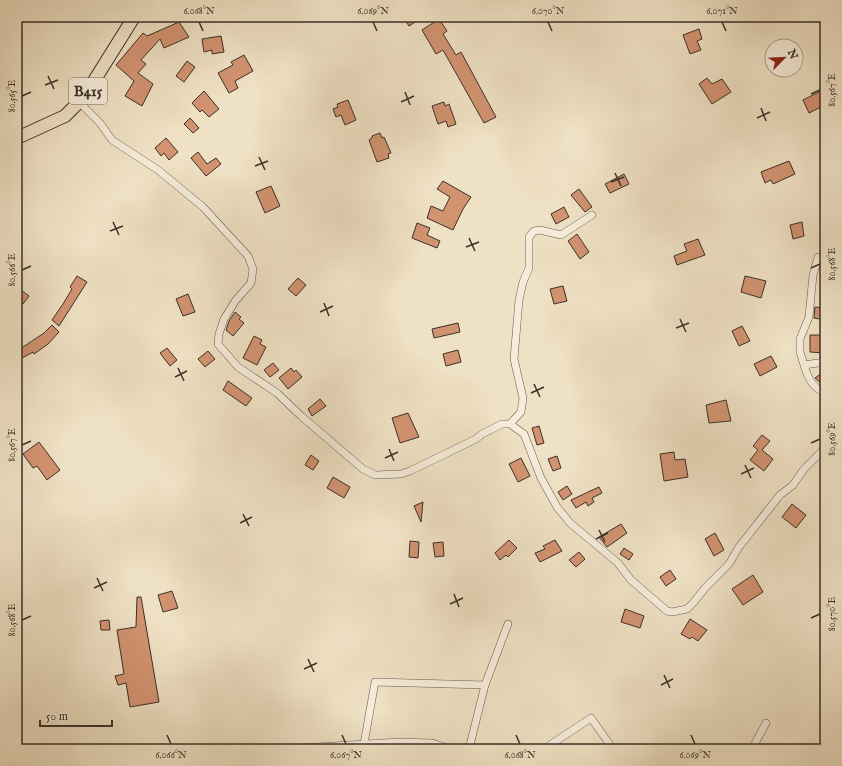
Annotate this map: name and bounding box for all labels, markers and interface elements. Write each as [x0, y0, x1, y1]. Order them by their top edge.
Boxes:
text: 6.068°N [183, 5, 215, 18]
text: 6.069°N [357, 5, 389, 18]
text: 6.070°N [532, 5, 565, 18]
text: 6.071°N [706, 5, 738, 18]
north arrow [764, 38, 804, 78]
text: N [783, 46, 801, 62]
text: 80.567°E [826, 73, 839, 107]
road number: B415 [69, 78, 107, 104]
text: 80.565°E [6, 80, 19, 112]
text: 80.568°E [826, 248, 839, 280]
text: 80.566°E [6, 253, 19, 287]
text: 80.569°E [826, 422, 839, 456]
text: 80.567°E [6, 428, 19, 462]
text: 80.570°E [826, 597, 839, 631]
text: 80.568°E [6, 604, 19, 636]
scale bar [40, 702, 112, 728]
text: 50 m [46, 709, 68, 724]
text: 6.066°N [155, 749, 187, 762]
text: 6.067°N [330, 749, 362, 762]
text: 6.068°N [504, 749, 536, 762]
text: 6.069°N [679, 749, 711, 762]

